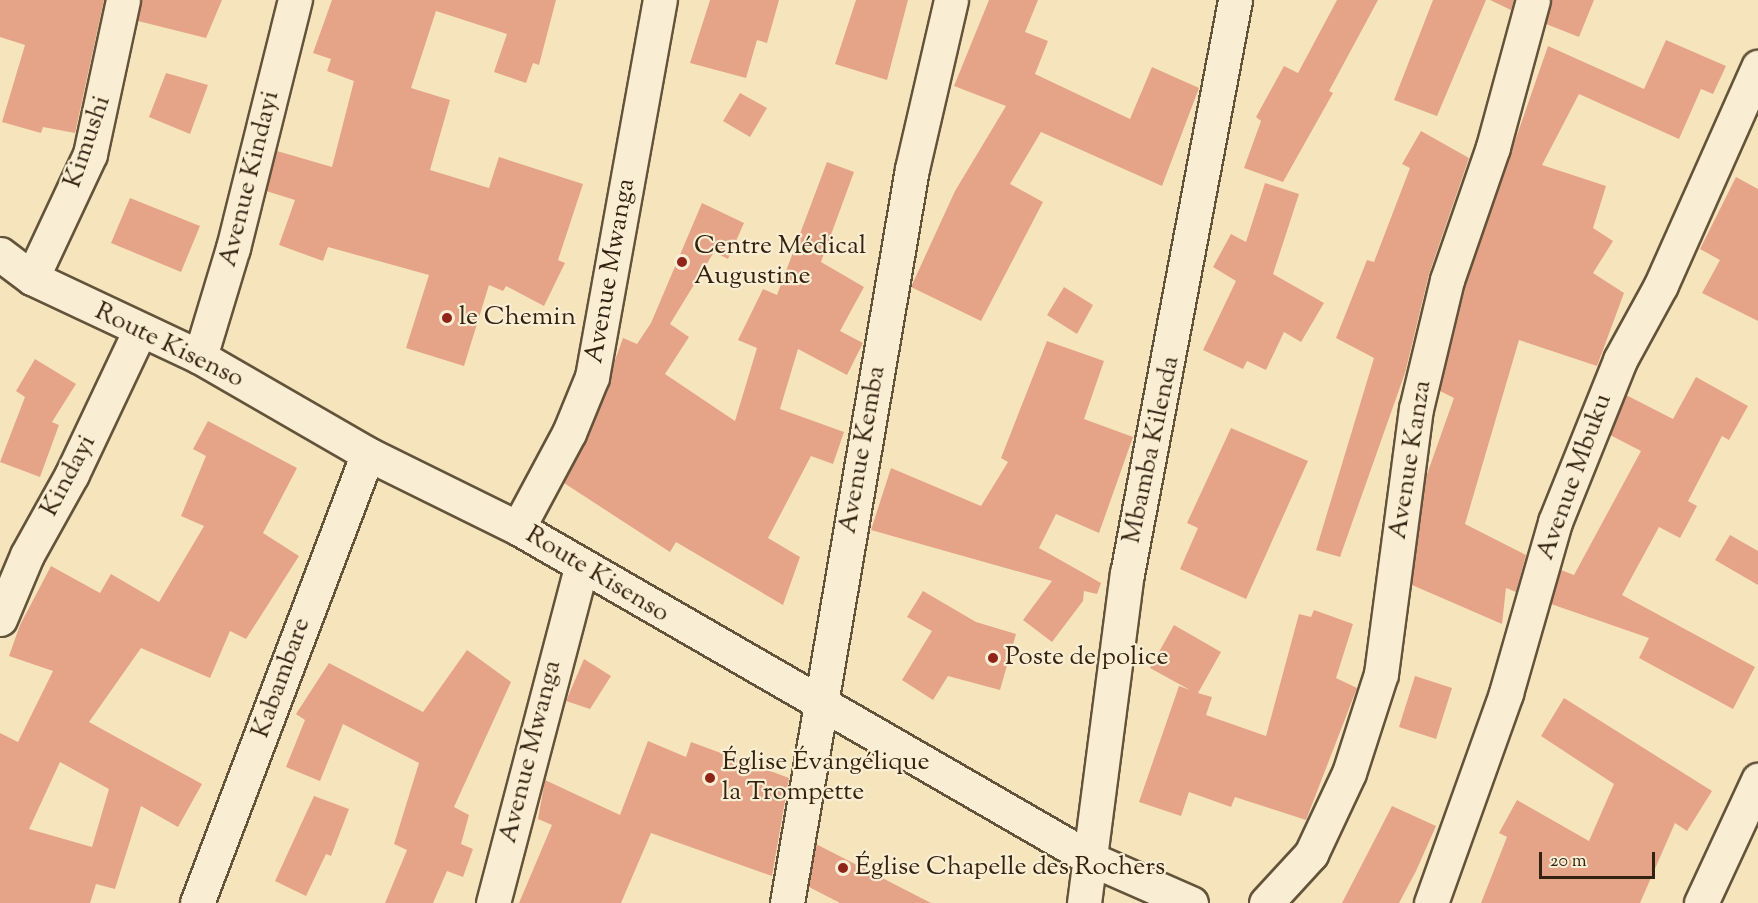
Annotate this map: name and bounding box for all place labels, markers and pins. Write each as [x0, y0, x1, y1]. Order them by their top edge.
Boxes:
place label: Centre Médical Augustine [694, 231, 866, 292]
marker: Centre Médical Augustine [675, 255, 689, 269]
place label: le Chemin [459, 302, 576, 334]
marker: le Chemin [440, 311, 454, 325]
place label: Poste de police [1005, 642, 1169, 674]
marker: Poste de police [986, 651, 1000, 665]
place label: Église Évangélique la Trompette [722, 747, 930, 808]
marker: Église Évangélique la Trompette [703, 771, 717, 785]
place label: Église Chapelle des Rochers [855, 852, 1165, 884]
marker: Église Chapelle des Rochers [836, 861, 850, 875]

